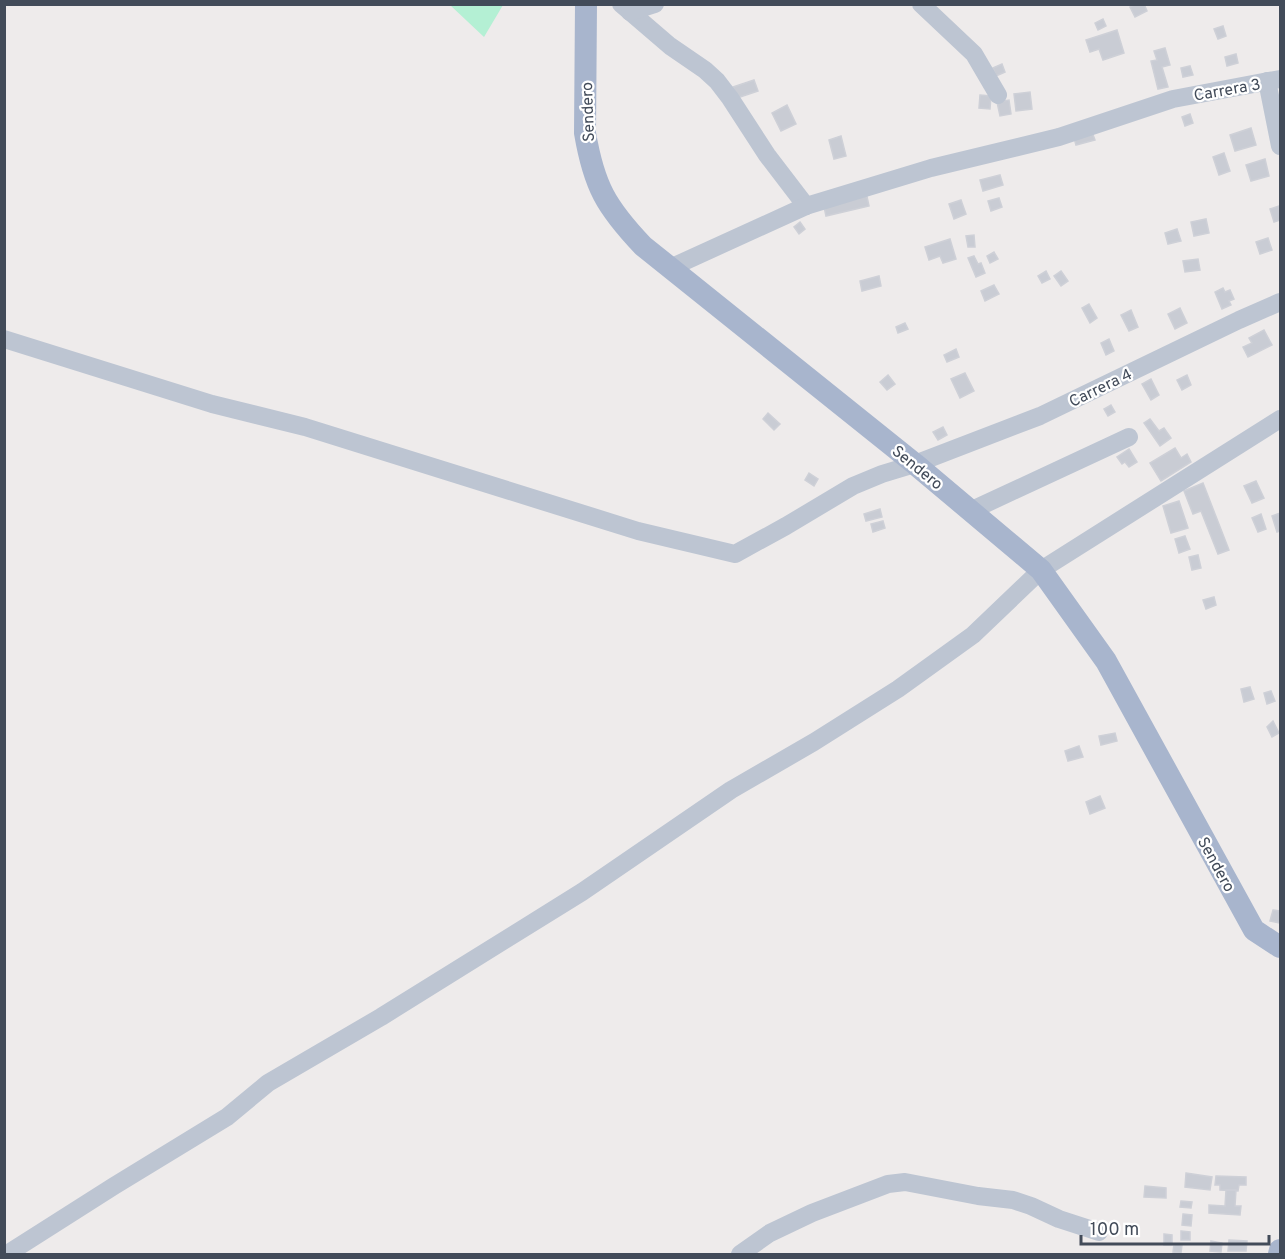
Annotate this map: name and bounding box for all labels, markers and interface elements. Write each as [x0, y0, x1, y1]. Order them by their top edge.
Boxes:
street label: Carrera 3 [1192, 75, 1262, 107]
street label: Sendero [578, 82, 600, 142]
street label: Carrera 4 [1066, 365, 1136, 413]
street label: Sendero [887, 442, 946, 495]
street label: Sendero [1192, 834, 1239, 896]
scale bar [1081, 1208, 1268, 1246]
text: 100 m [1090, 1219, 1139, 1242]

